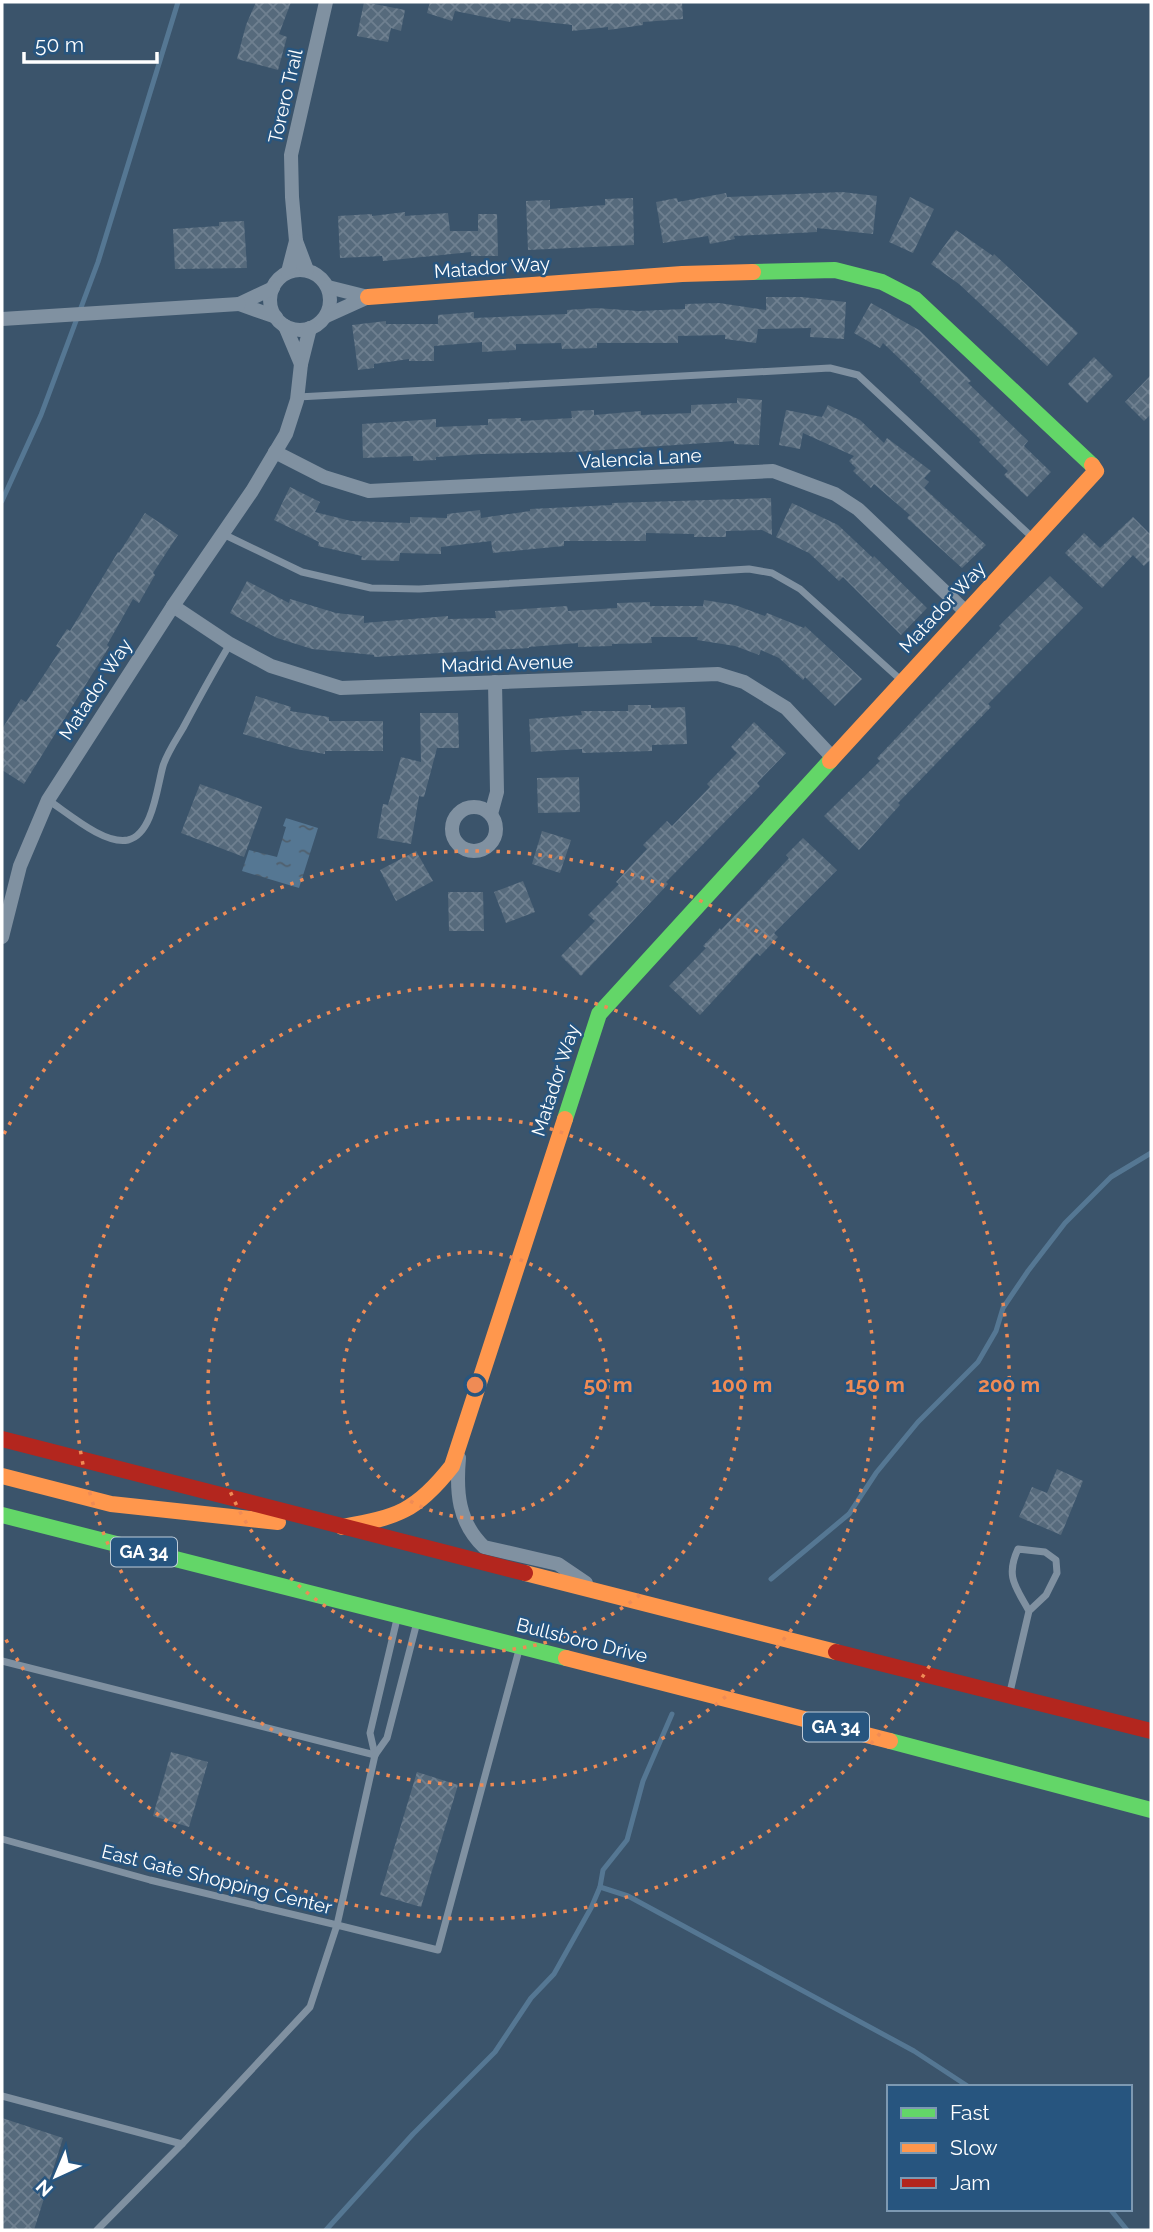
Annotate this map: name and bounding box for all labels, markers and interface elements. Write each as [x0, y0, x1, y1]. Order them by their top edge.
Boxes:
scale bar [24, 21, 158, 65]
text: 50 m [35, 32, 84, 57]
street label: Torero Trail [263, 46, 307, 145]
street label: Matador Way [433, 252, 551, 282]
street label: Valencia Lane [578, 444, 702, 472]
street label: Matador Way [894, 557, 990, 657]
street label: Matador Way [54, 634, 136, 744]
street label: Madrid Avenue [441, 650, 573, 676]
street label: Matador Way [527, 1021, 583, 1139]
text: 50 m [583, 1372, 633, 1397]
text: 100 m [712, 1372, 772, 1397]
text: 150 m [845, 1372, 905, 1397]
text: 200 m [978, 1372, 1040, 1397]
centre of rings [463, 1373, 487, 1397]
road number: GA 34 [111, 1538, 177, 1567]
street label: Bullsboro Drive [514, 1613, 650, 1667]
road number: GA 34 [803, 1712, 869, 1742]
street label: East Gate Shopping Center [100, 1840, 335, 1918]
legend [887, 2085, 1132, 2211]
text: Fast [950, 2100, 990, 2125]
text: Slow [950, 2135, 998, 2160]
north arrow [21, 2141, 91, 2211]
text: Jam [950, 2170, 991, 2195]
text: N [31, 2175, 57, 2201]

